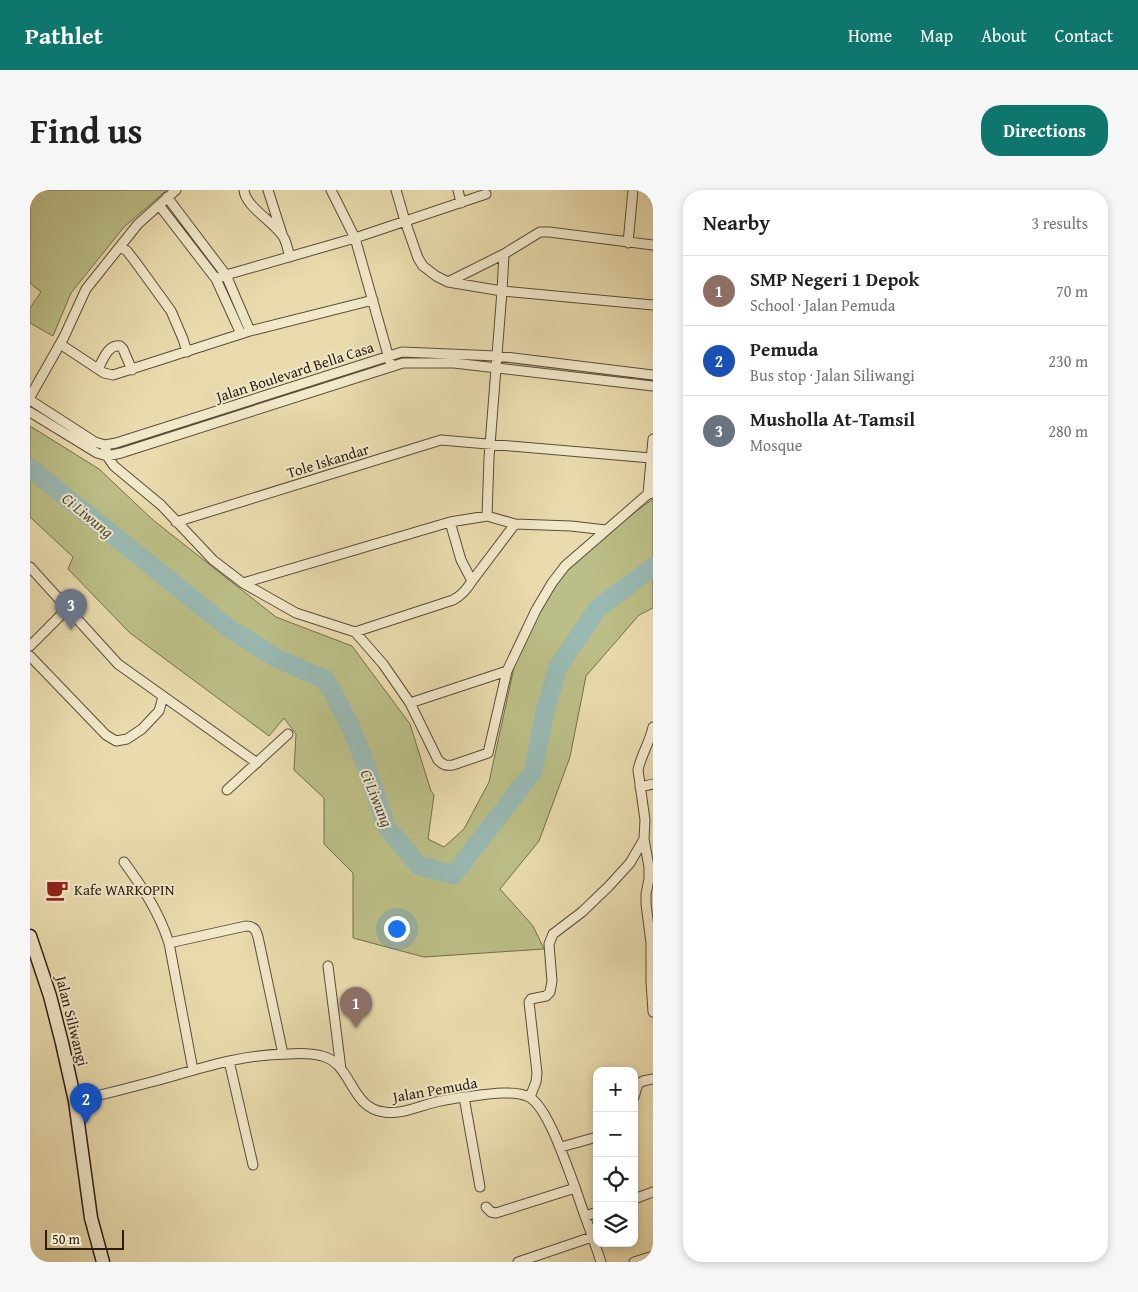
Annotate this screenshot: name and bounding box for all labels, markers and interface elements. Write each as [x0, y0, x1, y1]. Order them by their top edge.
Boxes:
text: Pathlet [25, 18, 103, 53]
text: Home [848, 22, 892, 49]
text: Map [920, 22, 953, 49]
text: About [981, 22, 1027, 49]
text: Contact [1055, 22, 1113, 49]
text: Find us [30, 105, 143, 156]
button: Directions [981, 105, 1108, 156]
text: Nearby [703, 207, 770, 238]
text: 3 results [1031, 211, 1088, 235]
text: SMP Negeri 1 Depok [750, 265, 919, 293]
text: 1 [715, 279, 723, 303]
text: 70 m [1056, 279, 1088, 303]
text: School · Jalan Pemuda [750, 293, 895, 317]
text: Pemuda [750, 335, 818, 363]
street label: Jalan Boulevard Bella Casa [211, 336, 376, 408]
text: 2 [715, 349, 723, 373]
text: 230 m [1048, 349, 1088, 373]
text: Bus stop · Jalan Siliwangi [750, 363, 915, 387]
text: Musholla At-Tamsil [750, 405, 915, 433]
text: 3 [715, 419, 723, 443]
text: 280 m [1048, 419, 1088, 443]
text: Mosque [750, 433, 802, 457]
street label: Tole Iskandar [284, 438, 372, 483]
water label: Ci Liwung [57, 487, 120, 544]
pin: 3 [55, 589, 87, 630]
water label: Ci Liwung [355, 765, 400, 831]
cafe icon: Kafe WARKOPIN [44, 877, 70, 903]
place label: Kafe WARKOPIN [74, 879, 175, 900]
your location [384, 916, 410, 942]
street label: Jalan Siliwangi [51, 972, 94, 1068]
pin: 1 [340, 987, 372, 1028]
map controls [593, 1067, 638, 1247]
button: + [593, 1067, 638, 1112]
street label: Jalan Pemuda [389, 1072, 479, 1108]
pin: 2 [70, 1083, 102, 1124]
button: − [593, 1112, 638, 1157]
button: locate [593, 1157, 638, 1202]
button: layers [593, 1202, 638, 1247]
scale bar [45, 1227, 124, 1250]
text: 50 m [52, 1229, 80, 1249]

